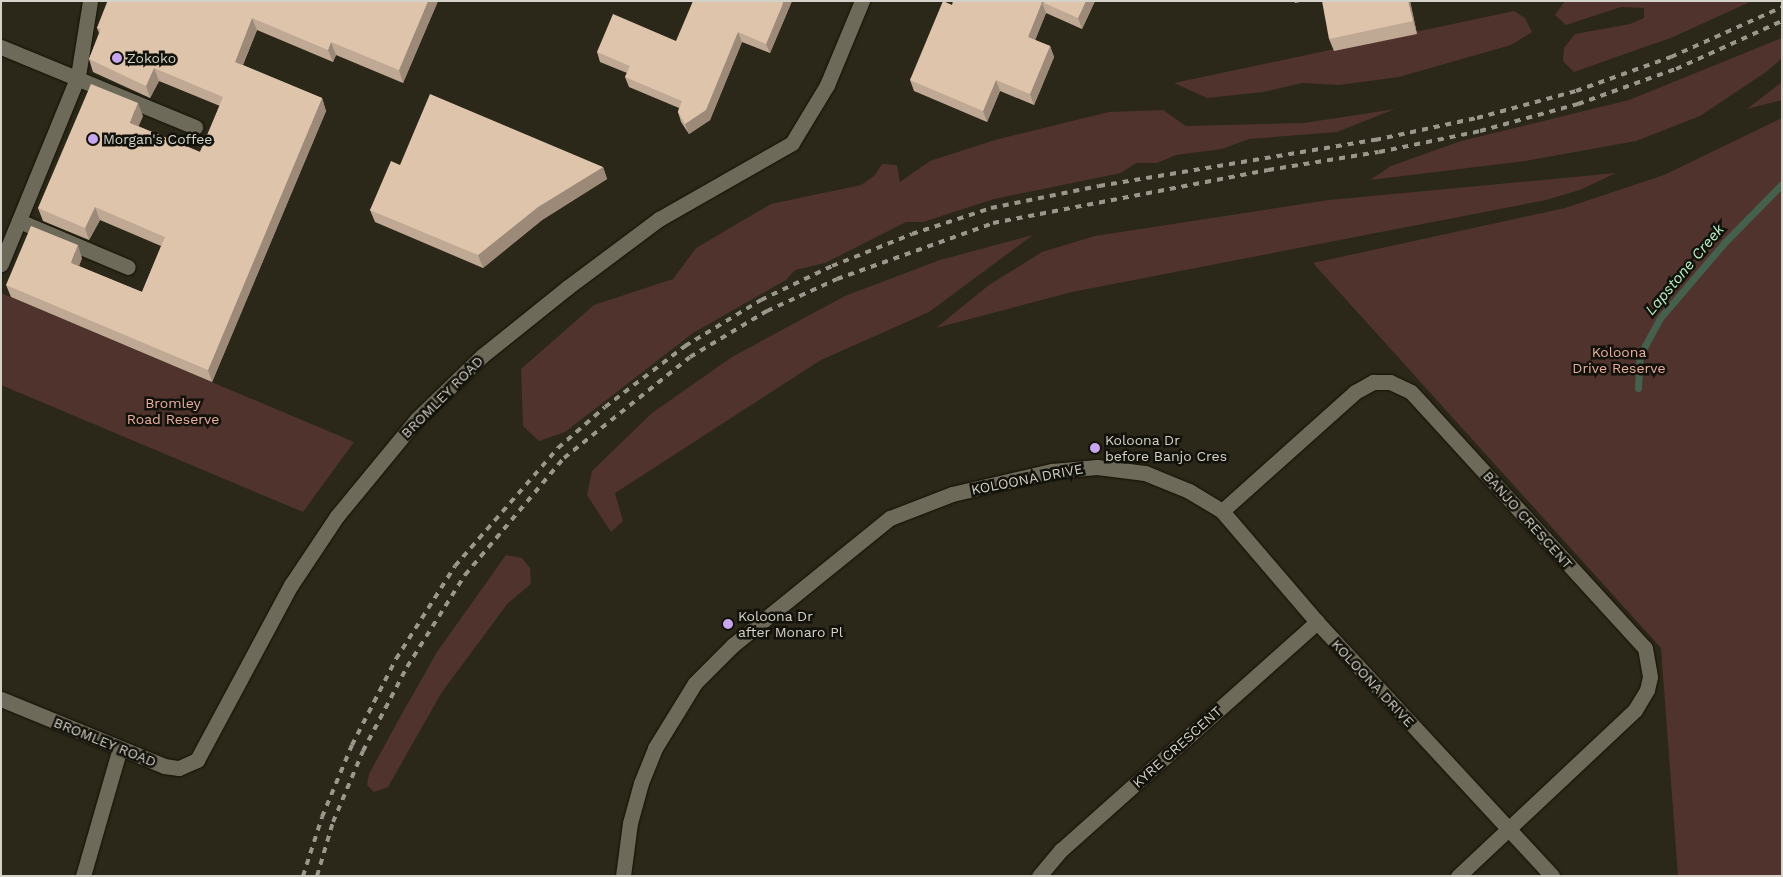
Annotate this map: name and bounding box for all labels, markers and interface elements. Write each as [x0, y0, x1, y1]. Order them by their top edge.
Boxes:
place label: Zokoko [127, 50, 176, 66]
marker: Zokoko [111, 52, 123, 64]
place label: Morgan's Coffee [103, 131, 212, 147]
marker: Morgan's Coffee [87, 133, 99, 145]
water label: Lapstone Creek [1642, 221, 1728, 319]
park label: Koloona Drive Reserve [1572, 344, 1666, 377]
street label: BROMLEY ROAD [397, 352, 487, 442]
park label: Bromley Road Reserve [127, 395, 219, 428]
place label: Koloona Dr before Banjo Cres [1105, 432, 1227, 464]
marker: Koloona Dr before Banjo Cres [1089, 442, 1101, 454]
street label: KOLOONA DRIVE [969, 460, 1085, 498]
street label: BANJO CRESCENT [1480, 468, 1576, 572]
place label: Koloona Dr after Monaro Pl [738, 608, 843, 640]
marker: Koloona Dr after Monaro Pl [722, 618, 734, 630]
street label: KOLOONA DRIVE [1328, 636, 1418, 730]
street label: KYRE CRESCENT [1129, 703, 1225, 791]
street label: BROMLEY ROAD [51, 714, 159, 770]

